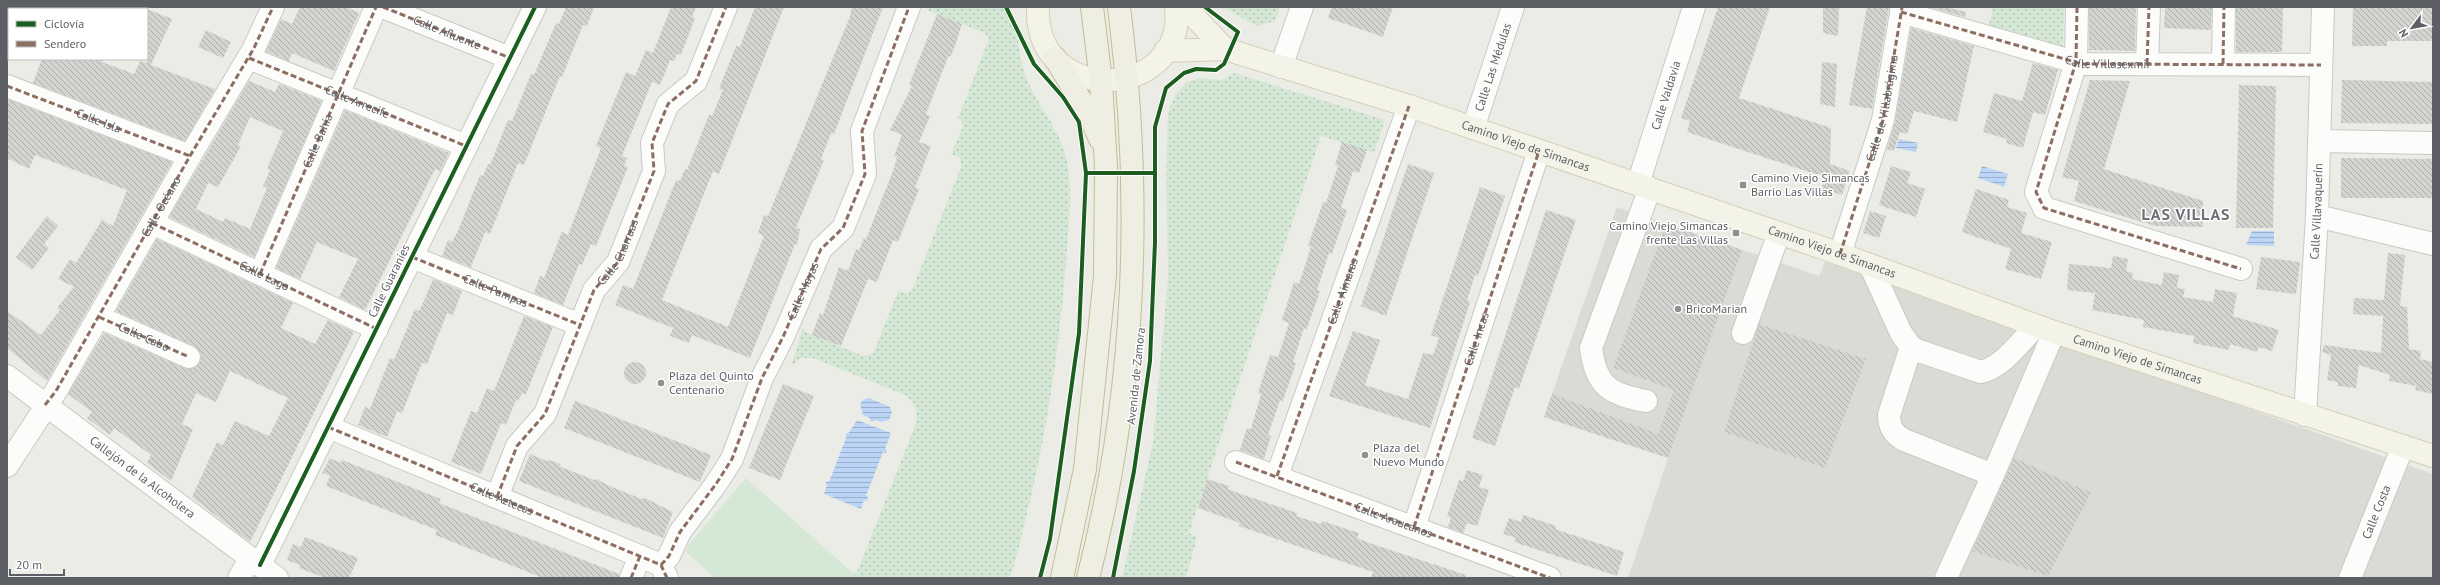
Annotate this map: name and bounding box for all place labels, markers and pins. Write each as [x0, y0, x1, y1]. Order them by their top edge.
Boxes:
place label: Camino Viejo Simancas Barrio Las Villas [1751, 170, 1870, 199]
marker: Camino Viejo Simancas Barrio Las Villas [1738, 180, 1748, 190]
place label: Camino Viejo Simancas frente Las Villas [1609, 218, 1728, 247]
marker: Camino Viejo Simancas frente Las Villas [1731, 228, 1741, 238]
place label: BricoMarian [1686, 301, 1747, 316]
marker: BricoMarian [1673, 304, 1683, 314]
place label: Plaza del Quinto Centenario [669, 368, 754, 397]
marker: Plaza del Quinto Centenario [656, 378, 666, 388]
place label: Plaza del Nuevo Mundo [1373, 440, 1444, 469]
marker: Plaza del Nuevo Mundo [1360, 450, 1370, 460]

